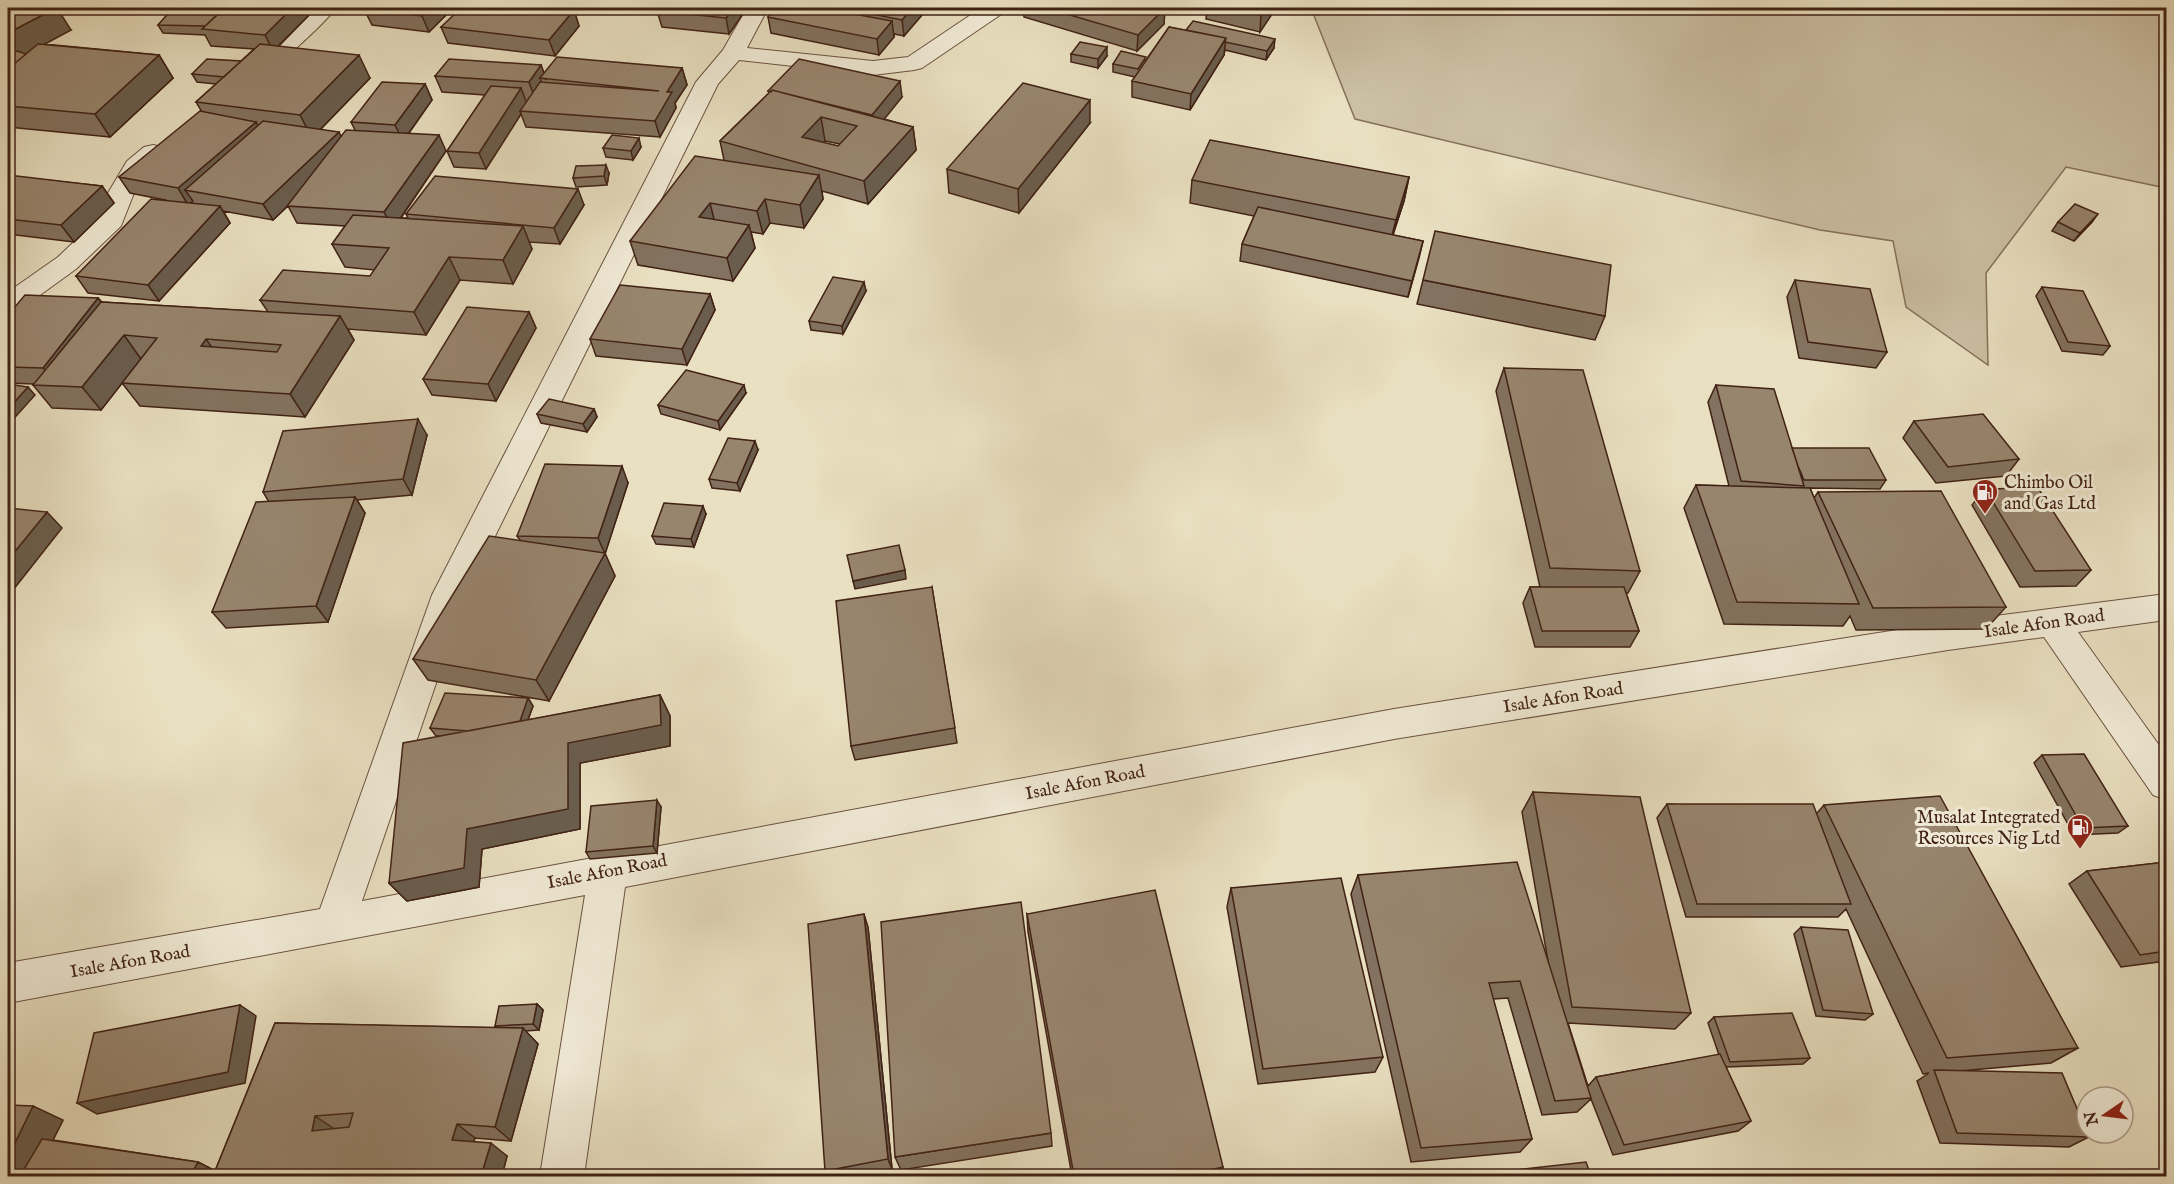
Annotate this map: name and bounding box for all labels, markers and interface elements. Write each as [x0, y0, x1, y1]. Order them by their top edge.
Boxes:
place label: Chimbo Oil and Gas Ltd [2004, 472, 2096, 516]
fuel station icon: Chimbo Oil and Gas Ltd [1970, 477, 2000, 515]
street label: Isale Afon Road [1983, 605, 2106, 644]
street label: Isale Afon Road [1502, 678, 1625, 719]
street label: Isale Afon Road [1024, 761, 1147, 806]
place label: Musalat Integrated Resources Nig Ltd [1917, 807, 2060, 851]
fuel station icon: Musalat Integrated Resources Nig Ltd [2065, 812, 2095, 850]
street label: Isale Afon Road [546, 850, 669, 895]
street label: Isale Afon Road [69, 941, 192, 984]
north arrow [2075, 1085, 2135, 1145]
text: N [2081, 1109, 2104, 1128]

